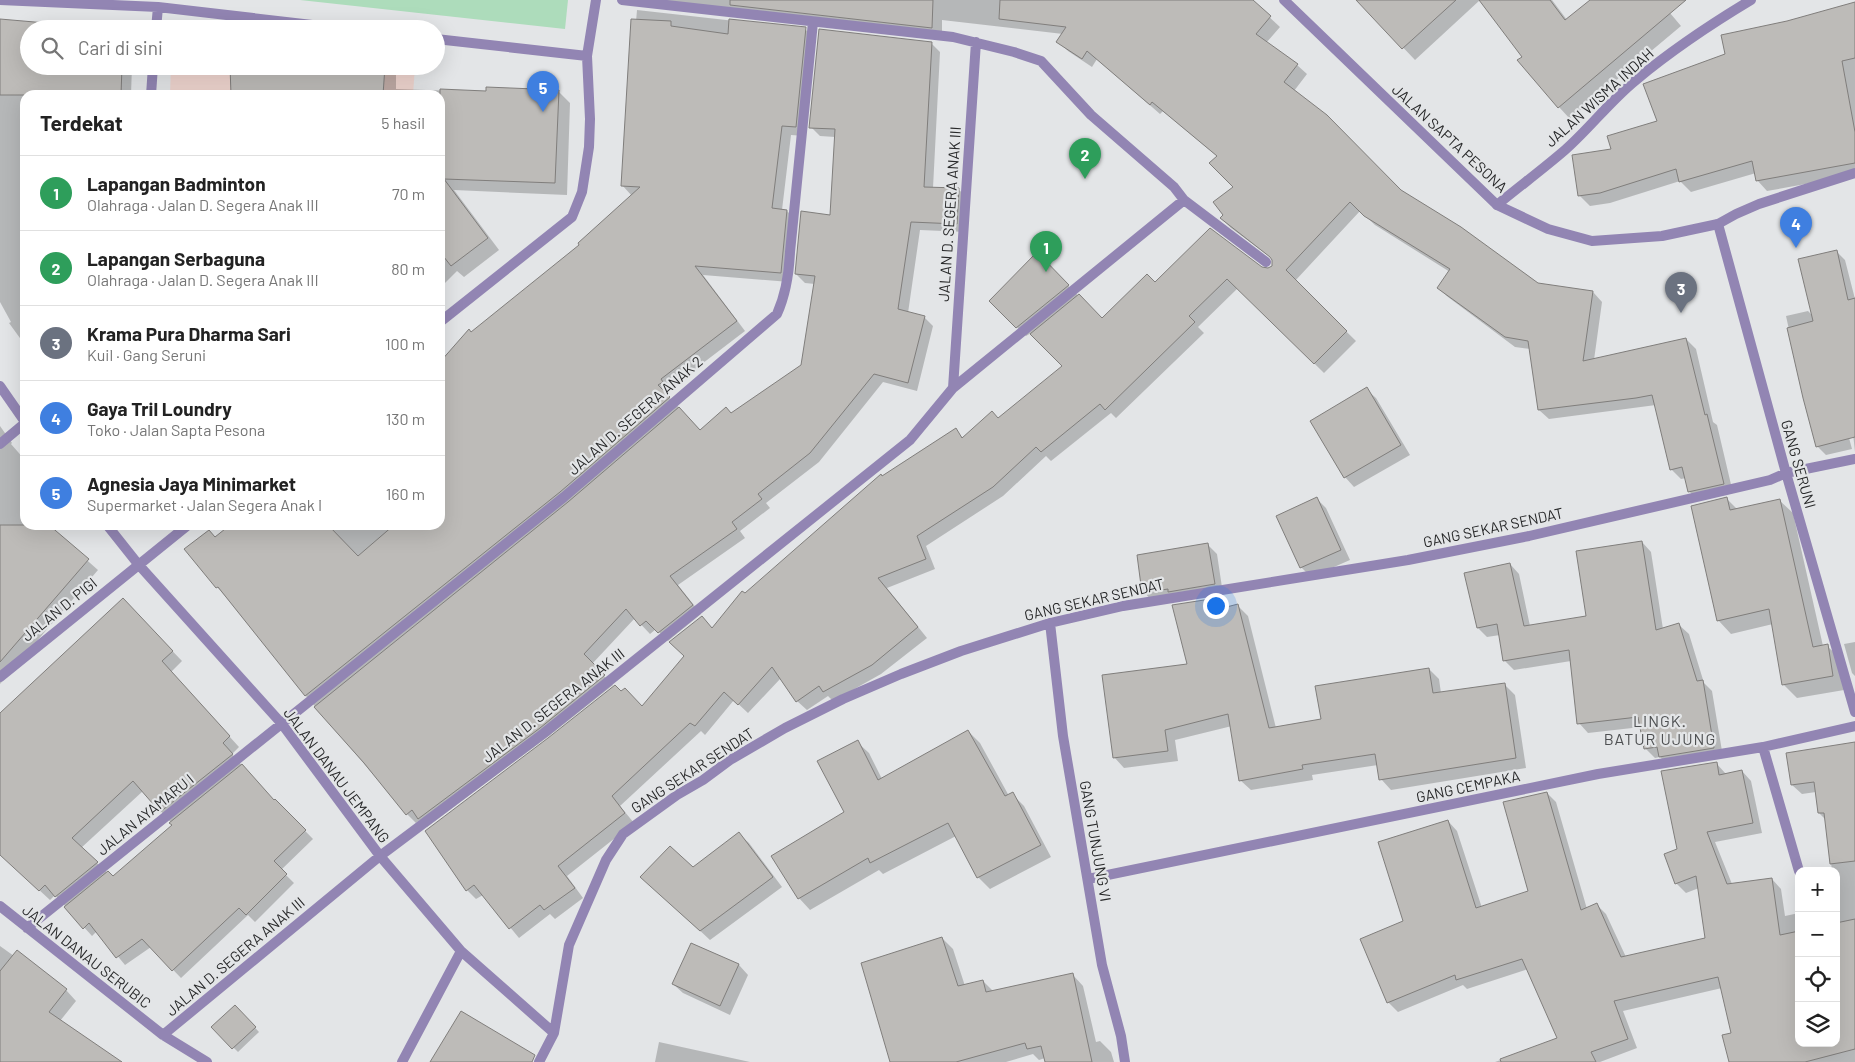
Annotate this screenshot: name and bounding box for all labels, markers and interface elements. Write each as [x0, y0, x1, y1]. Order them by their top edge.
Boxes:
search box [20, 20, 445, 75]
icon: search [38, 34, 66, 62]
text: Cari di sini [78, 36, 163, 59]
street label: JALAN WISMA INDAH [1541, 44, 1657, 150]
pin: 5 [527, 71, 559, 112]
street label: JALAN SAPTA PESONA [1389, 80, 1511, 196]
text: Terdekat [40, 110, 123, 135]
text: 5 hasil [381, 113, 425, 132]
street label: JALAN D. SEGERA ANAK III [934, 126, 964, 302]
pin: 2 [1069, 138, 1101, 179]
text: Lapangan Badminton [87, 172, 266, 195]
text: 1 [53, 184, 59, 203]
text: 70 m [392, 184, 425, 203]
text: Olahraga · Jalan D. Segera Anak III [87, 195, 319, 214]
pin: 4 [1780, 207, 1812, 248]
pin: 1 [1030, 231, 1062, 272]
text: Lapangan Serbaguna [87, 247, 265, 270]
text: 2 [52, 259, 60, 278]
text: 80 m [391, 259, 425, 278]
text: Olahraga · Jalan D. Segera Anak III [87, 270, 319, 289]
pin: 3 [1665, 272, 1697, 313]
text: Krama Pura Dharma Sari [87, 322, 291, 345]
text: 3 [52, 334, 60, 353]
text: 100 m [385, 334, 425, 353]
text: Kuil · Gang Seruni [87, 345, 206, 364]
street label: JALAN D. SEGERA ANAK 2 [564, 352, 706, 478]
text: Gaya Tril Loundry [87, 397, 232, 420]
text: 4 [51, 409, 61, 428]
text: 130 m [386, 409, 425, 428]
street label: GANG SERUNI [1778, 418, 1820, 510]
text: Toko · Jalan Sapta Pesona [87, 420, 265, 439]
text: Agnesia Jaya Minimarket [87, 472, 296, 495]
text: 5 [52, 484, 60, 503]
text: 160 m [386, 484, 425, 503]
text: Supermarket · Jalan Segera Anak I [87, 495, 322, 514]
street label: GANG SEKAR SENDAT [1421, 503, 1565, 551]
street label: JALAN D. PIGI [18, 573, 100, 645]
street label: GANG SEKAR SENDAT [1022, 574, 1166, 624]
your location [1203, 593, 1229, 619]
street label: JALAN D. SEGERA ANAK III [478, 644, 628, 766]
street label: JALAN DANAU JEMPANG [280, 704, 394, 846]
district label: LINGK. BATUR UJUNG [1604, 711, 1716, 748]
street label: GANG SEKAR SENDAT [627, 724, 757, 816]
street label: GANG CEMPAKA [1414, 766, 1522, 806]
street label: JALAN AYAMARU I [93, 770, 197, 858]
street label: GANG TUNJUNG VI [1077, 779, 1115, 903]
map controls [1795, 867, 1840, 1047]
button: + [1795, 867, 1840, 912]
street label: JALAN D. SEGERA ANAK III [162, 893, 308, 1019]
street label: JALAN DANAU SERUBIC [19, 900, 155, 1012]
button: − [1795, 912, 1840, 957]
button: locate [1795, 957, 1840, 1002]
button: layers [1795, 1002, 1840, 1047]

